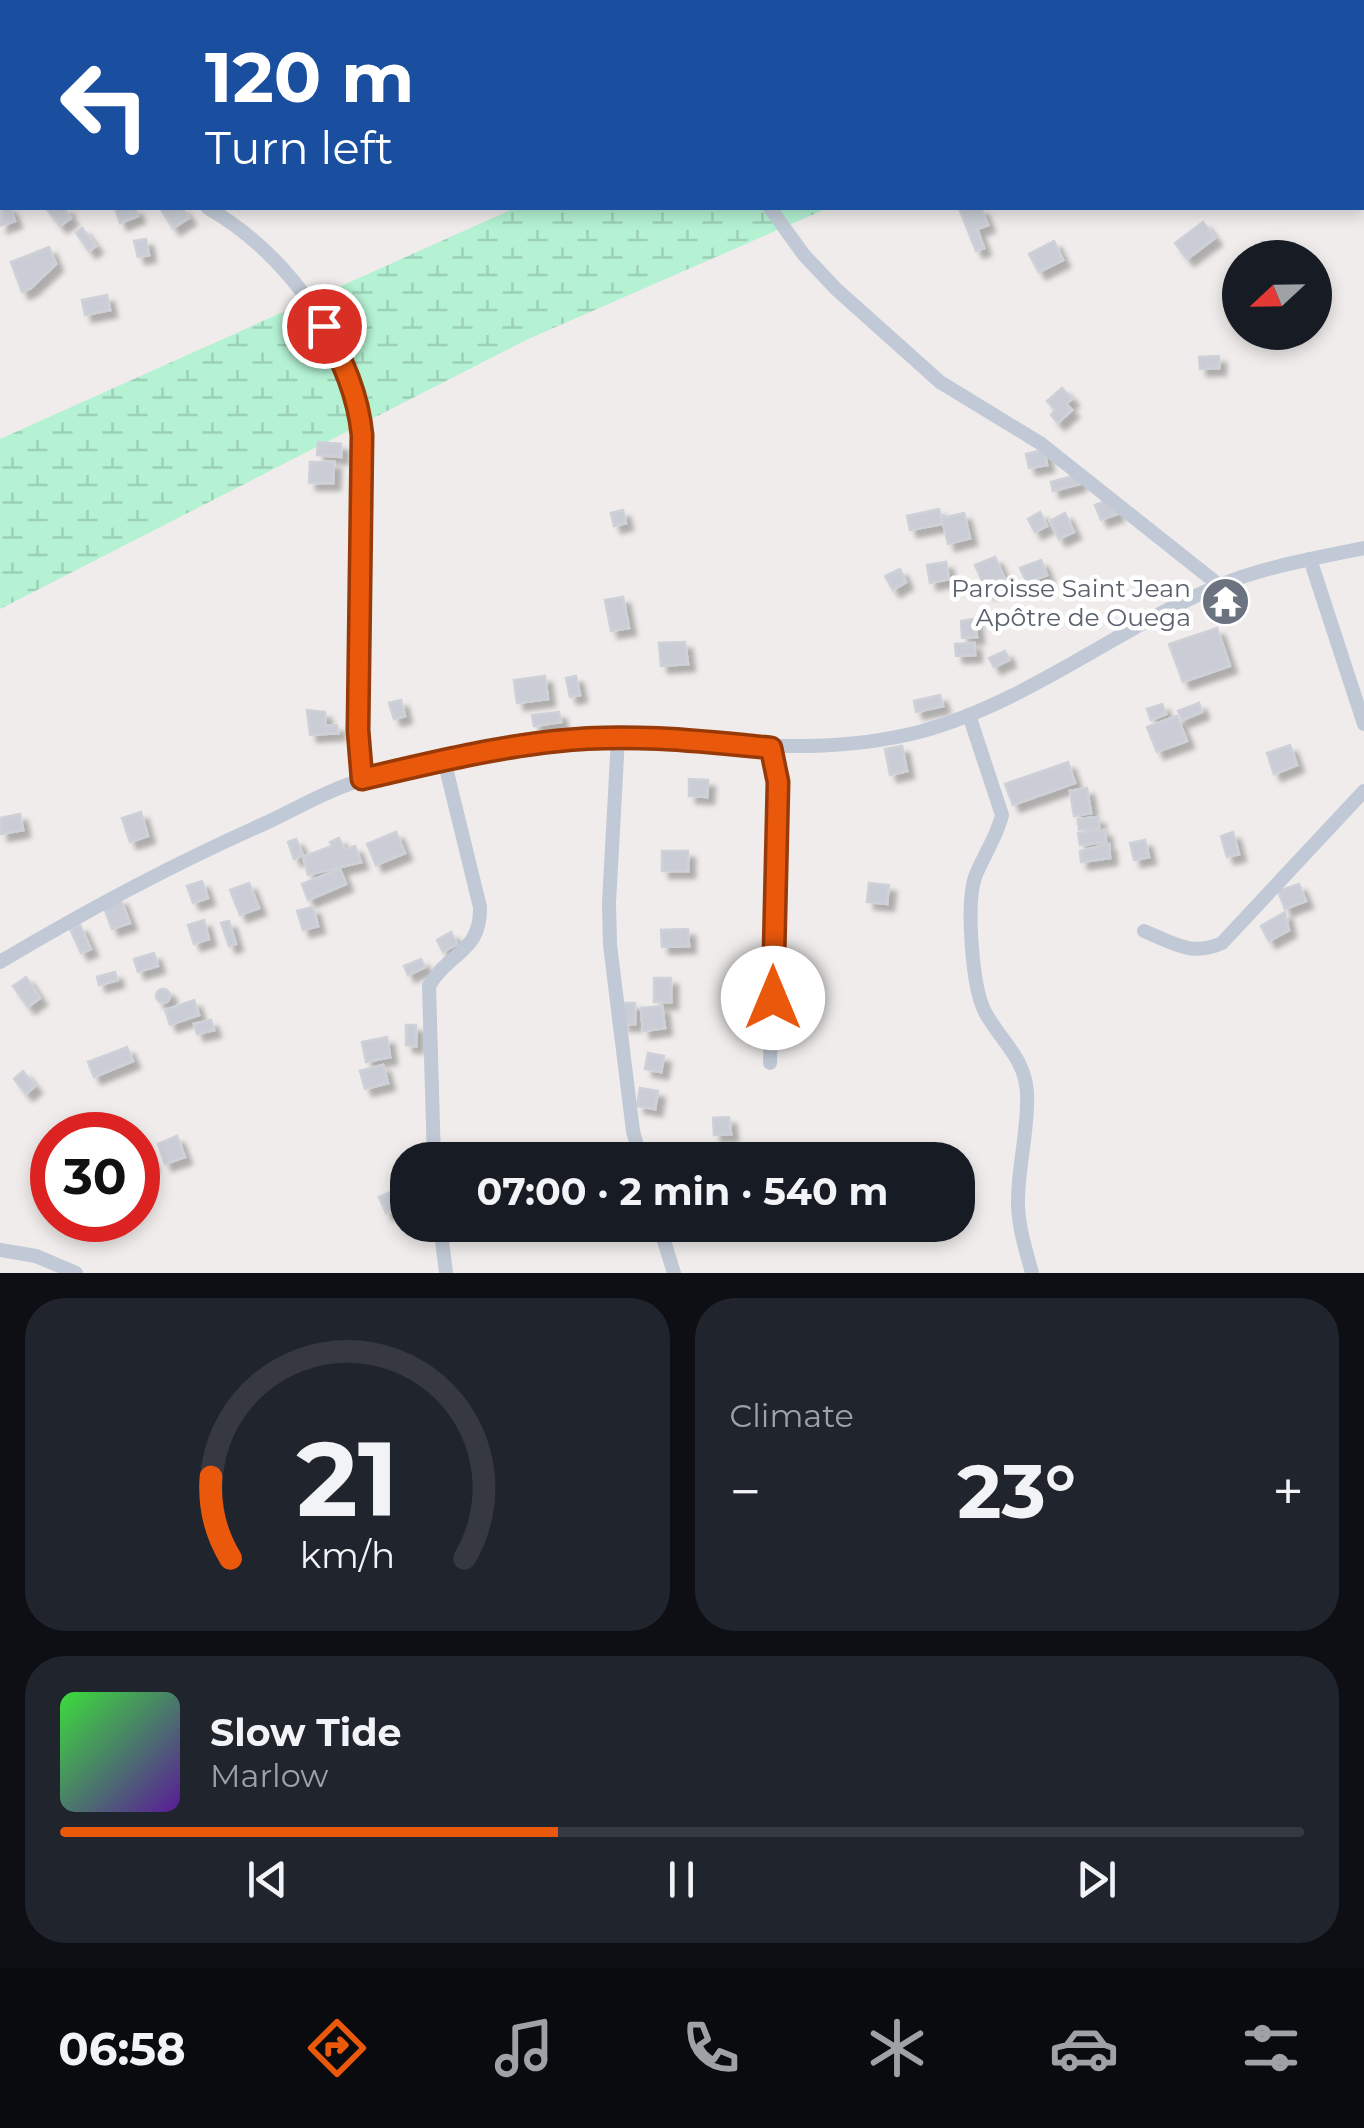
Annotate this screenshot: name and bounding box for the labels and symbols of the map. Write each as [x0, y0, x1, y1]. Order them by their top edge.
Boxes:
north arrow [1222, 240, 1332, 350]
pin [282, 284, 367, 369]
place label: Paroisse Saint Jean Apôtre de Ouega [951, 573, 1191, 632]
temple icon: Paroisse Saint Jean Apôtre de Ouega [1200, 576, 1252, 628]
position arrow [721, 946, 825, 1050]
speed limit sign: 30 [30, 1112, 160, 1242]

